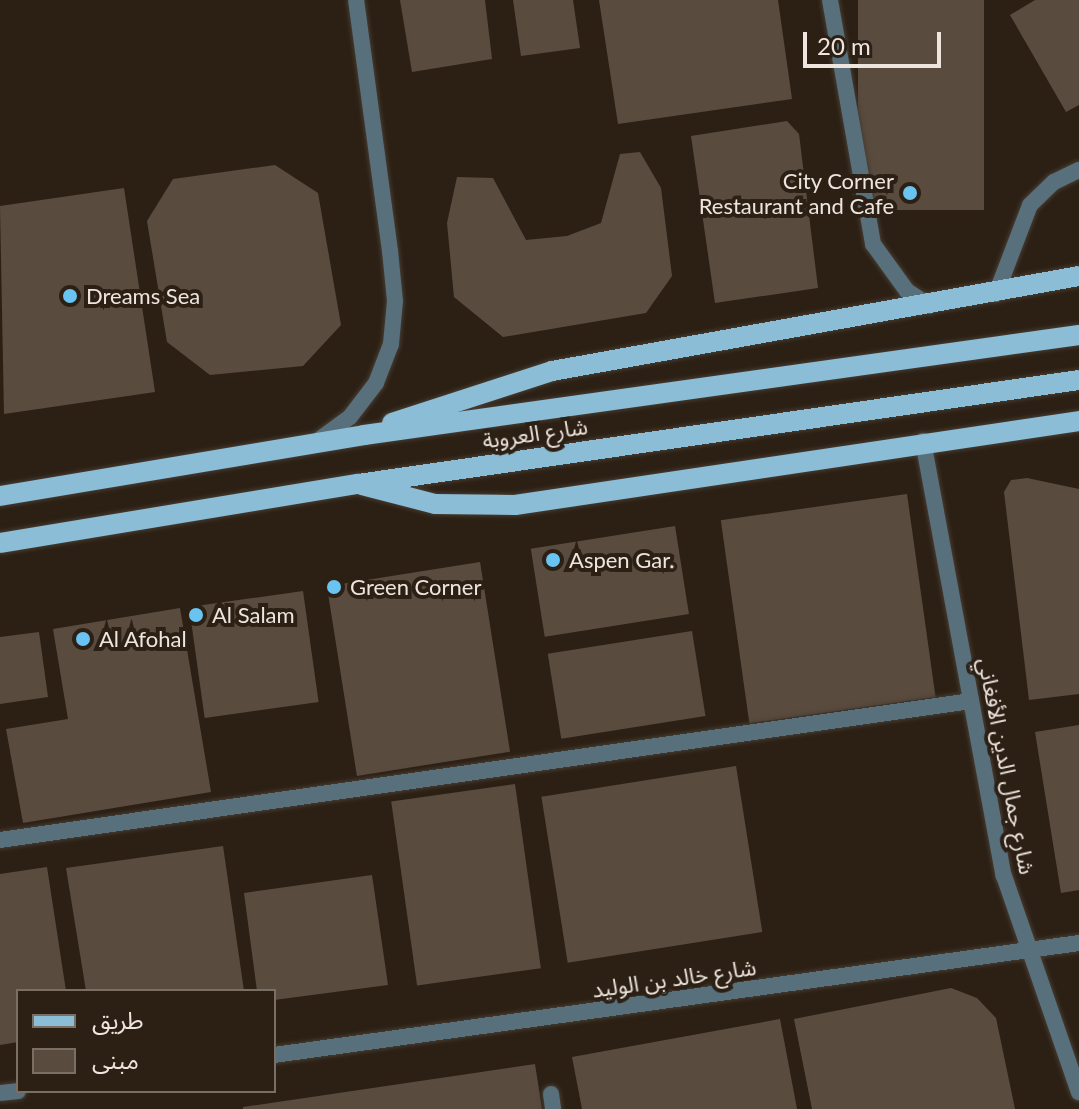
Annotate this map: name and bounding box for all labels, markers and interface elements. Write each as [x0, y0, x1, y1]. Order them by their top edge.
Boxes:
scale bar [807, 16, 945, 66]
text: 20 m [817, 31, 871, 60]
place label: City Corner Restaurant and Cafe [699, 167, 894, 218]
marker: City Corner Restaurant and Cafe [901, 184, 919, 202]
place label: Dreams Sea [86, 283, 200, 309]
marker: Dreams Sea [61, 287, 79, 305]
street label: شارع العروبة [481, 413, 589, 453]
place label: Aspen Gar. [569, 547, 675, 573]
marker: Aspen Gar. [544, 551, 562, 569]
place label: Green Corner [350, 574, 481, 600]
marker: Green Corner [325, 578, 343, 596]
place label: Al Salam [212, 602, 295, 628]
marker: Al Salam [187, 606, 205, 624]
place label: Al Afohal [99, 626, 187, 652]
marker: Al Afohal [74, 630, 92, 648]
street label: شارع جمال الدين الأفغاني [973, 655, 1041, 877]
street label: شارع خالد بن الوليد [590, 953, 758, 1003]
legend [16, 989, 276, 1093]
text: طريق [92, 1005, 144, 1034]
text: مبنى [92, 1045, 139, 1074]

